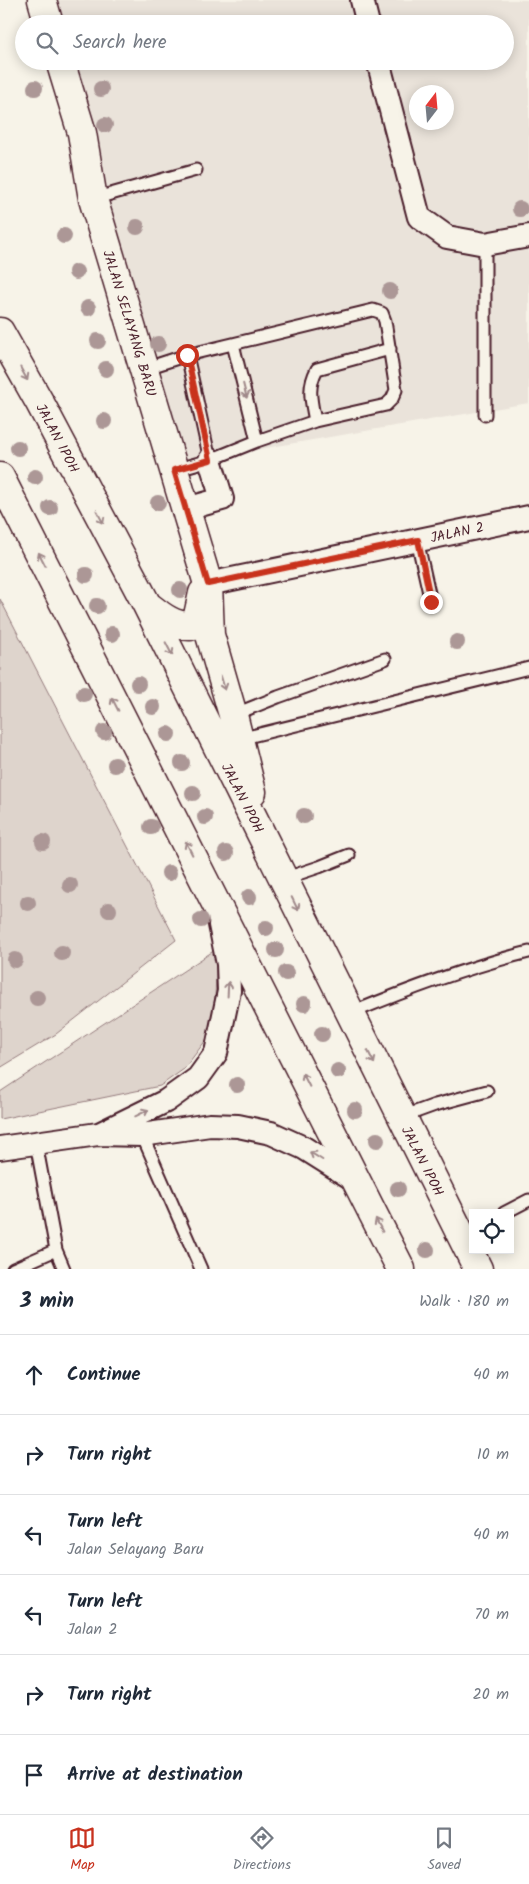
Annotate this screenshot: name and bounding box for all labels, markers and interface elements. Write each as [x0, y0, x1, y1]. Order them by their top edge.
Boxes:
search box [15, 15, 514, 70]
text: Search here [73, 28, 167, 58]
icon: search [33, 29, 61, 57]
north arrow [409, 85, 454, 130]
street label: JALAN SELAYANG BARU [96, 247, 162, 399]
route start [176, 344, 199, 367]
one-way arrow [20, 366, 29, 381]
one-way arrow [241, 383, 250, 399]
street label: JALAN IPOH [30, 400, 85, 477]
one-way arrow [96, 510, 106, 524]
street label: JALAN 2 [428, 517, 486, 549]
one-way arrow [37, 552, 46, 567]
route end [420, 591, 443, 614]
one-way arrow [165, 641, 174, 656]
one-way arrow [219, 675, 229, 691]
one-way arrow [110, 697, 119, 712]
street label: JALAN IPOH [215, 760, 269, 837]
one-way arrow [184, 841, 194, 856]
one-way arrow [291, 896, 301, 911]
one-way arrow [224, 982, 233, 998]
one-way arrow [367, 1049, 376, 1064]
one-way arrow [301, 1073, 311, 1088]
one-way arrow [134, 1108, 149, 1118]
street label: JALAN IPOH [395, 1123, 449, 1200]
one-way arrow [310, 1151, 324, 1161]
map controls [469, 1209, 514, 1254]
button: locate [469, 1209, 514, 1254]
one-way arrow [374, 1218, 384, 1233]
text: 3 min [20, 1285, 74, 1318]
text: Walk · 180 m [419, 1289, 509, 1314]
text: Continue [67, 1360, 140, 1390]
icon: ahead [20, 1361, 48, 1389]
text: 40 m [473, 1362, 509, 1387]
text: Turn right [67, 1440, 152, 1470]
icon: right [20, 1441, 48, 1469]
text: 10 m [477, 1442, 509, 1467]
text: Turn left [67, 1507, 142, 1537]
icon: left [20, 1521, 48, 1549]
text: 40 m [473, 1522, 509, 1547]
text: Jalan Selayang Baru [67, 1537, 204, 1562]
text: Turn left [67, 1587, 142, 1617]
icon: left [20, 1601, 48, 1629]
text: 70 m [474, 1602, 509, 1627]
text: Jalan 2 [67, 1617, 118, 1642]
text: Turn right [67, 1680, 152, 1710]
icon: right [20, 1681, 48, 1709]
text: 20 m [473, 1682, 509, 1707]
text: Arrive at destination [67, 1760, 243, 1790]
icon: arrive [20, 1761, 48, 1789]
tab: Map [68, 1824, 96, 1876]
tab: Directions [233, 1824, 291, 1876]
tab: Saved [427, 1824, 461, 1876]

